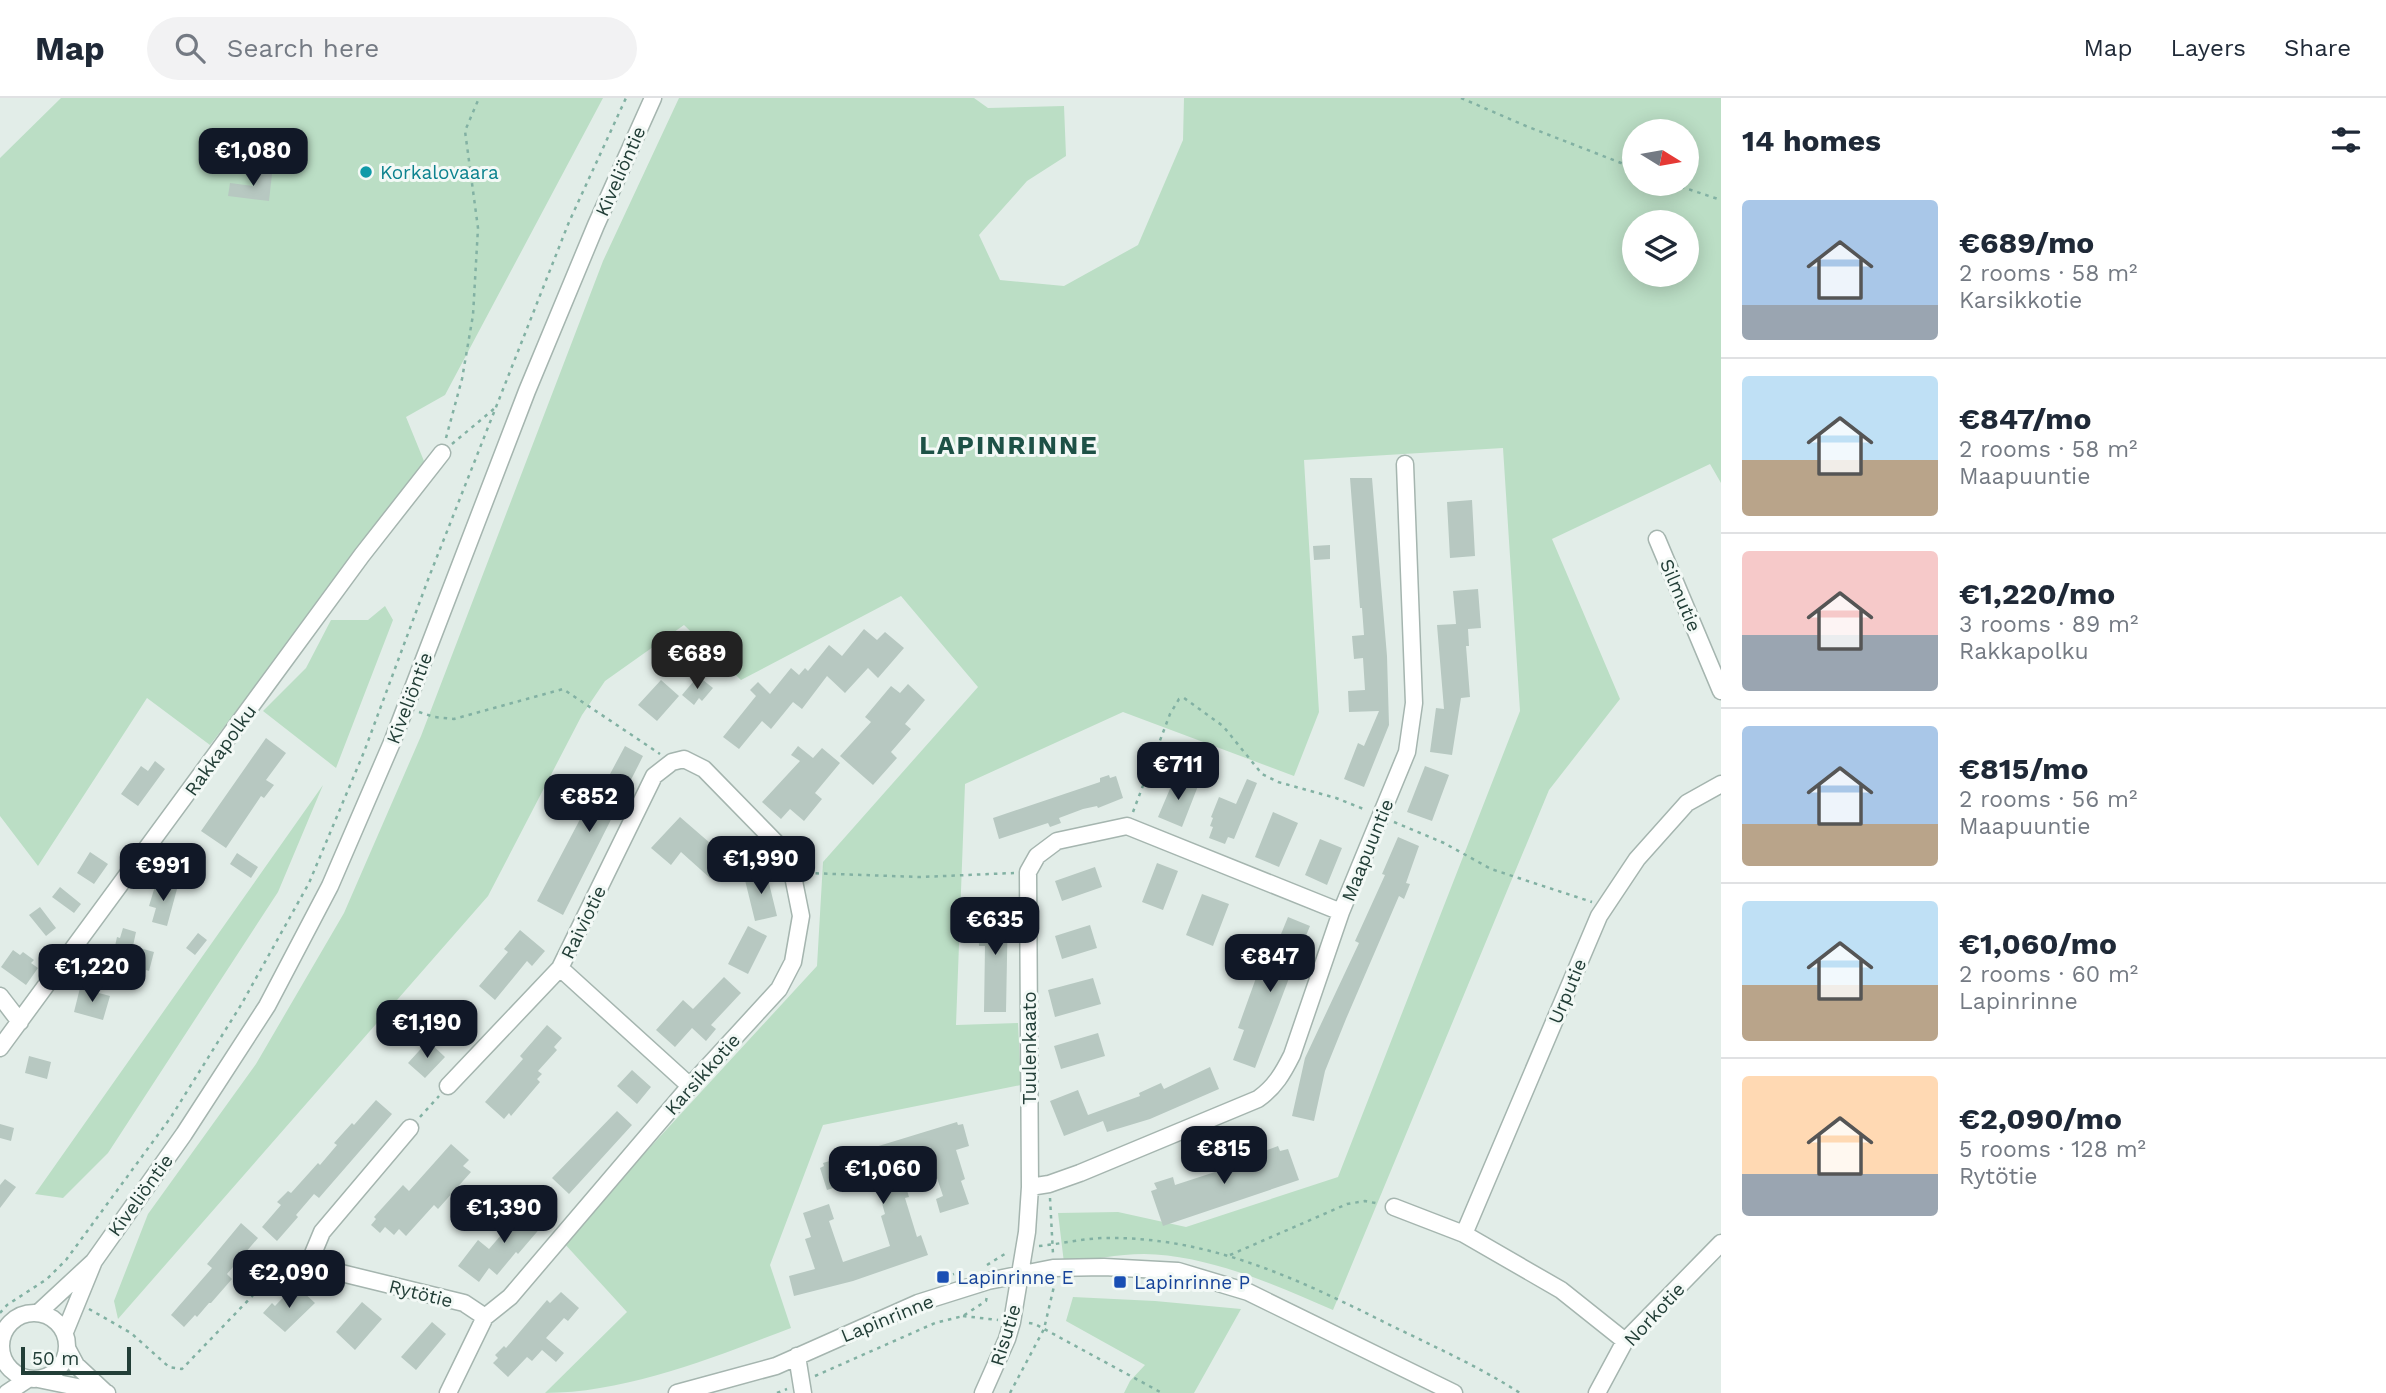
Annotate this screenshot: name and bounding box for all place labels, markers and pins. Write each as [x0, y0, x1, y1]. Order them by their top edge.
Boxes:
pin: €1,080 [196, 129, 310, 188]
place label: Korkalovaara [380, 161, 499, 184]
marker: Korkalovaara [358, 164, 374, 180]
pin: €689 [656, 632, 738, 691]
pin: €711 [1137, 742, 1219, 802]
pin: €852 [548, 774, 630, 834]
pin: €1,990 [704, 836, 818, 896]
pin: €991 [122, 844, 204, 903]
pin: €635 [954, 898, 1036, 957]
pin: €847 [1229, 934, 1311, 994]
pin: €1,220 [35, 944, 149, 1004]
pin: €1,190 [370, 1000, 484, 1060]
pin: €815 [1183, 1126, 1265, 1186]
pin: €1,060 [826, 1146, 940, 1206]
pin: €1,390 [447, 1186, 561, 1245]
pin: €2,090 [232, 1250, 346, 1310]
place label: Lapinrinne E [957, 1266, 1074, 1289]
marker: Lapinrinne E [935, 1269, 951, 1285]
place label: Lapinrinne P [1134, 1271, 1250, 1294]
marker: Lapinrinne P [1112, 1274, 1128, 1290]

